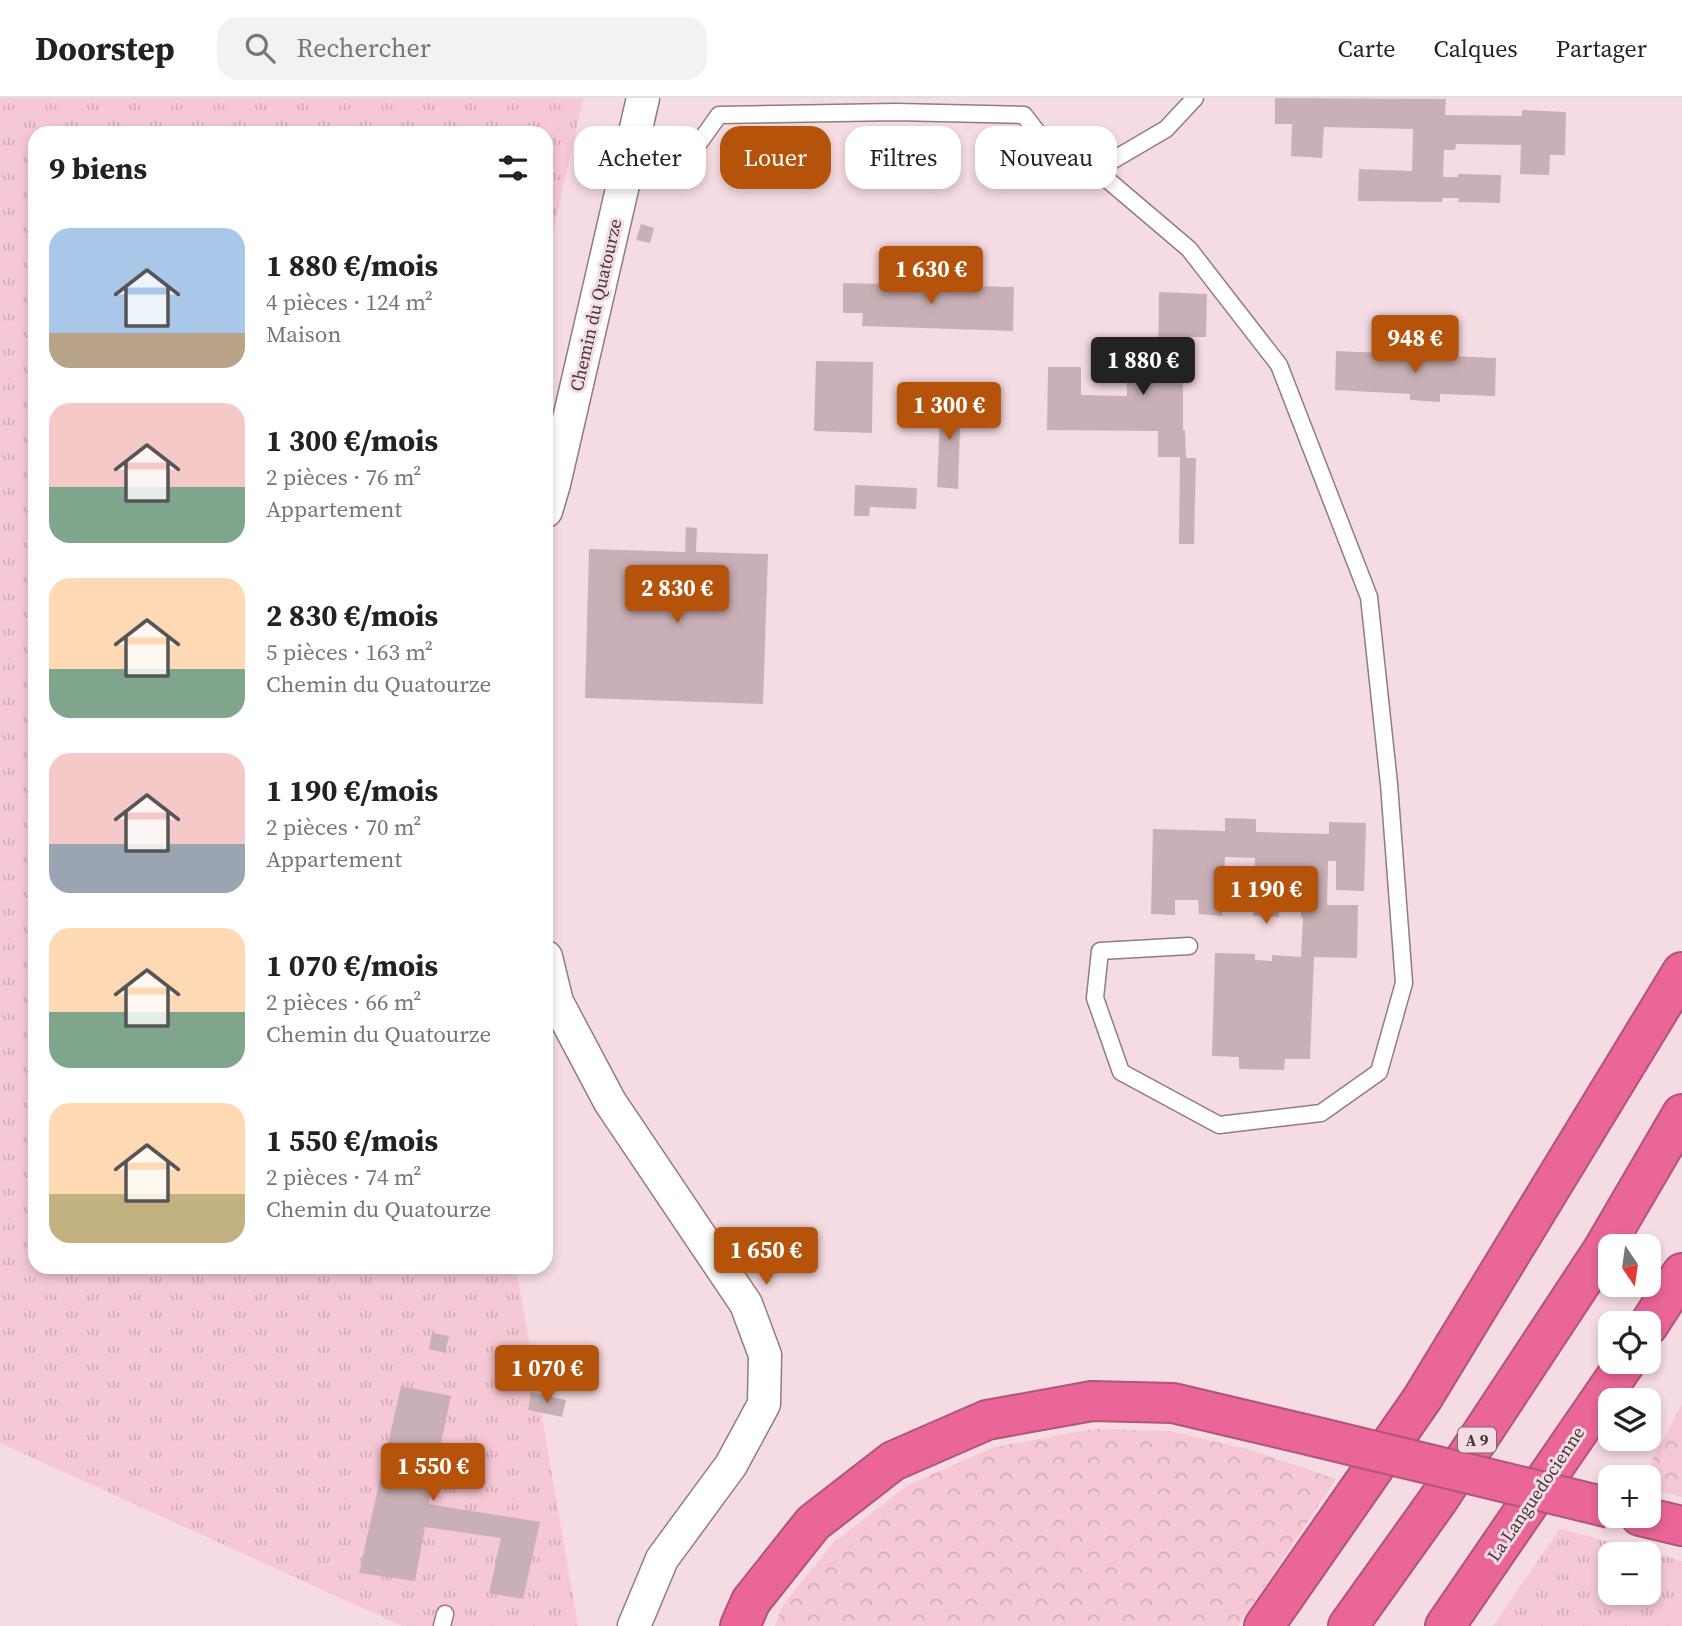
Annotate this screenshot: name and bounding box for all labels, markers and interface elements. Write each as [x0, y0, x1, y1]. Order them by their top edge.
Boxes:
search box [217, 17, 707, 80]
text: Doorstep [35, 26, 175, 71]
icon: search [241, 29, 279, 67]
text: Rechercher [297, 30, 431, 66]
text: Carte [1338, 32, 1396, 65]
text: Calques [1434, 32, 1518, 65]
text: Partager [1556, 32, 1647, 65]
chip: Acheter [574, 126, 706, 189]
chip: Louer [720, 126, 831, 189]
chip: Filtres [845, 126, 961, 189]
chip: Nouveau [975, 126, 1117, 189]
text: 9 biens [49, 148, 147, 189]
icon: filters [494, 149, 532, 187]
street label: Chemin du Quatourze [564, 216, 628, 394]
text: 1 880 €/mois [266, 245, 438, 286]
pin: 1 630 € [866, 246, 996, 306]
text: 1 630 € [895, 253, 967, 285]
icon: home [105, 256, 189, 340]
text: 4 pièces · 124 m² [266, 286, 433, 318]
pin: 948 € [1366, 316, 1464, 375]
text: Maison [266, 318, 341, 350]
text: 948 € [1388, 322, 1442, 354]
pin: 1 880 € [1078, 338, 1208, 397]
text: 1 880 € [1107, 344, 1179, 376]
pin: 1 300 € [884, 382, 1014, 442]
text: 1 300 € [913, 389, 985, 421]
text: 1 300 €/mois [266, 420, 438, 461]
icon: home [105, 431, 189, 515]
text: 2 pièces · 76 m² [266, 461, 421, 493]
text: Appartement [266, 493, 402, 525]
pin: 2 830 € [612, 566, 742, 625]
text: 2 830 € [641, 572, 713, 604]
text: 2 830 €/mois [266, 595, 438, 636]
icon: home [105, 606, 189, 690]
text: 5 pièces · 163 m² [266, 636, 433, 668]
text: Chemin du Quatourze [266, 668, 491, 700]
text: 1 190 €/mois [266, 770, 438, 811]
icon: home [105, 781, 189, 865]
text: 2 pièces · 70 m² [266, 811, 421, 843]
text: Appartement [266, 843, 402, 875]
pin: 1 190 € [1201, 866, 1331, 926]
text: 1 190 € [1230, 873, 1302, 905]
text: 1 070 €/mois [266, 945, 438, 986]
icon: home [105, 956, 189, 1040]
text: 2 pièces · 66 m² [266, 986, 421, 1018]
text: Chemin du Quatourze [266, 1018, 491, 1050]
text: 1 550 €/mois [266, 1120, 438, 1161]
icon: home [105, 1131, 189, 1215]
text: 2 pièces · 74 m² [266, 1161, 421, 1193]
text: Chemin du Quatourze [266, 1193, 491, 1225]
pin: 1 650 € [701, 1228, 831, 1287]
text: 1 650 € [730, 1234, 802, 1266]
north arrow [1598, 1234, 1661, 1297]
map controls [1598, 1234, 1661, 1605]
button: locate [1598, 1311, 1661, 1374]
pin: 1 070 € [482, 1346, 612, 1405]
text: 1 070 € [511, 1352, 583, 1384]
button: layers [1598, 1388, 1661, 1451]
street label: La Languedocienne [1481, 1421, 1590, 1566]
road number: A 9 [1458, 1428, 1496, 1452]
pin: 1 550 € [368, 1444, 498, 1503]
text: 1 550 € [397, 1450, 469, 1482]
button: + [1598, 1465, 1661, 1528]
button: − [1598, 1542, 1661, 1605]

